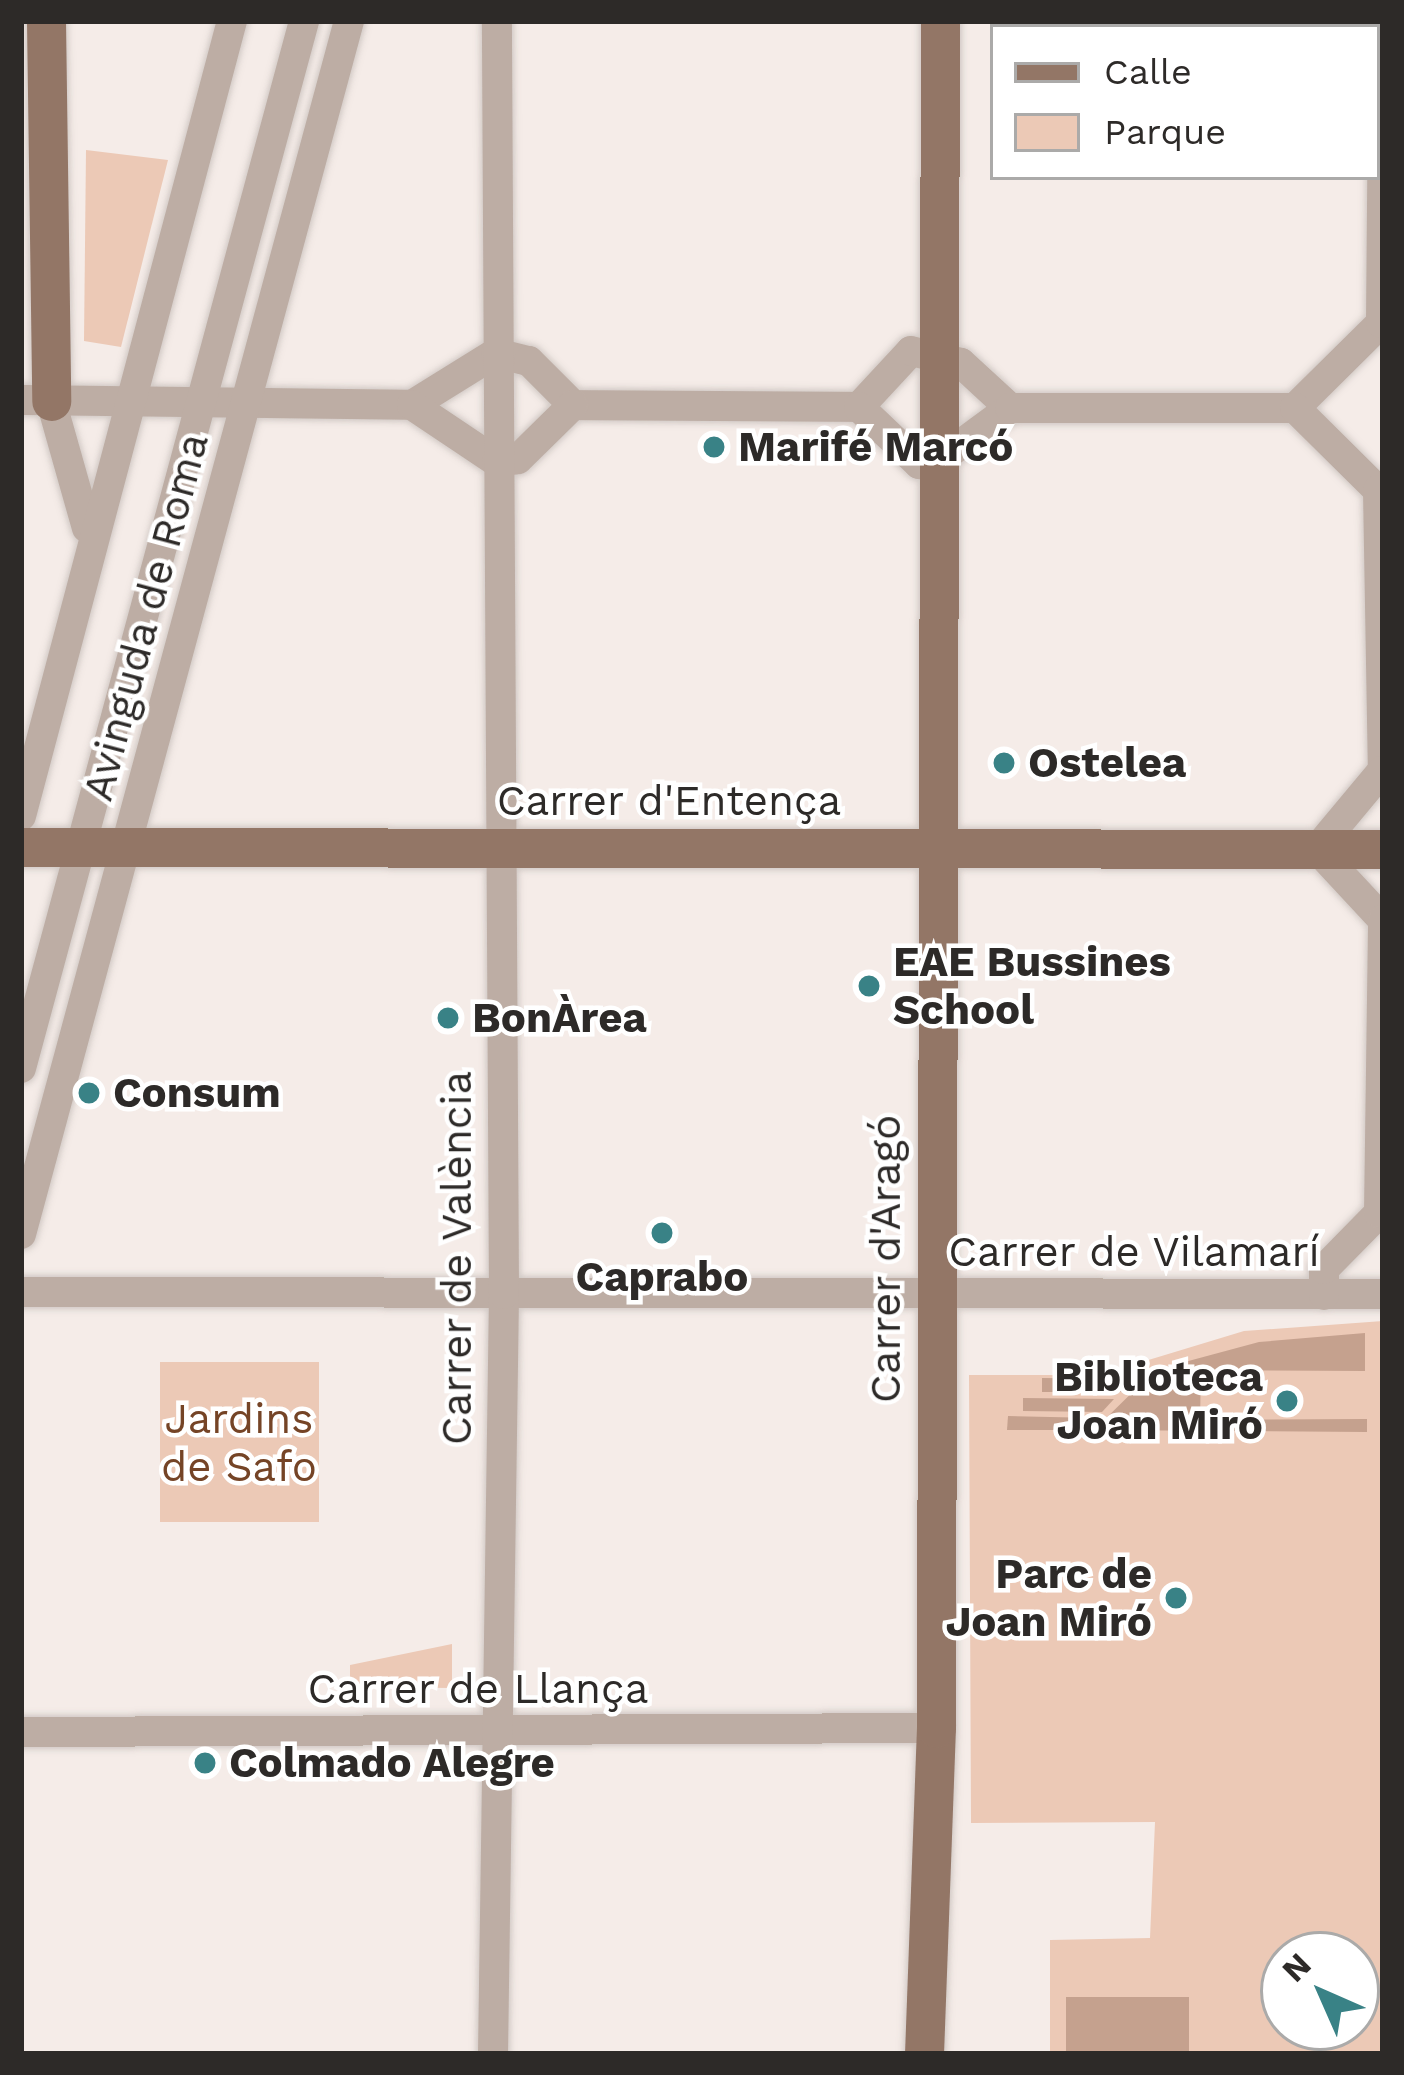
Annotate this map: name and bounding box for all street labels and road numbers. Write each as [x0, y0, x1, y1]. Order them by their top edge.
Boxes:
street label: Avinguda de Roma [73, 427, 219, 807]
street label: Carrer d'Entença [496, 776, 842, 826]
street label: Carrer de València [432, 1070, 482, 1446]
street label: Carrer d'Aragó [861, 1114, 911, 1404]
street label: Carrer de Vilamarí [947, 1227, 1321, 1277]
street label: Carrer de Llança [307, 1664, 649, 1714]

